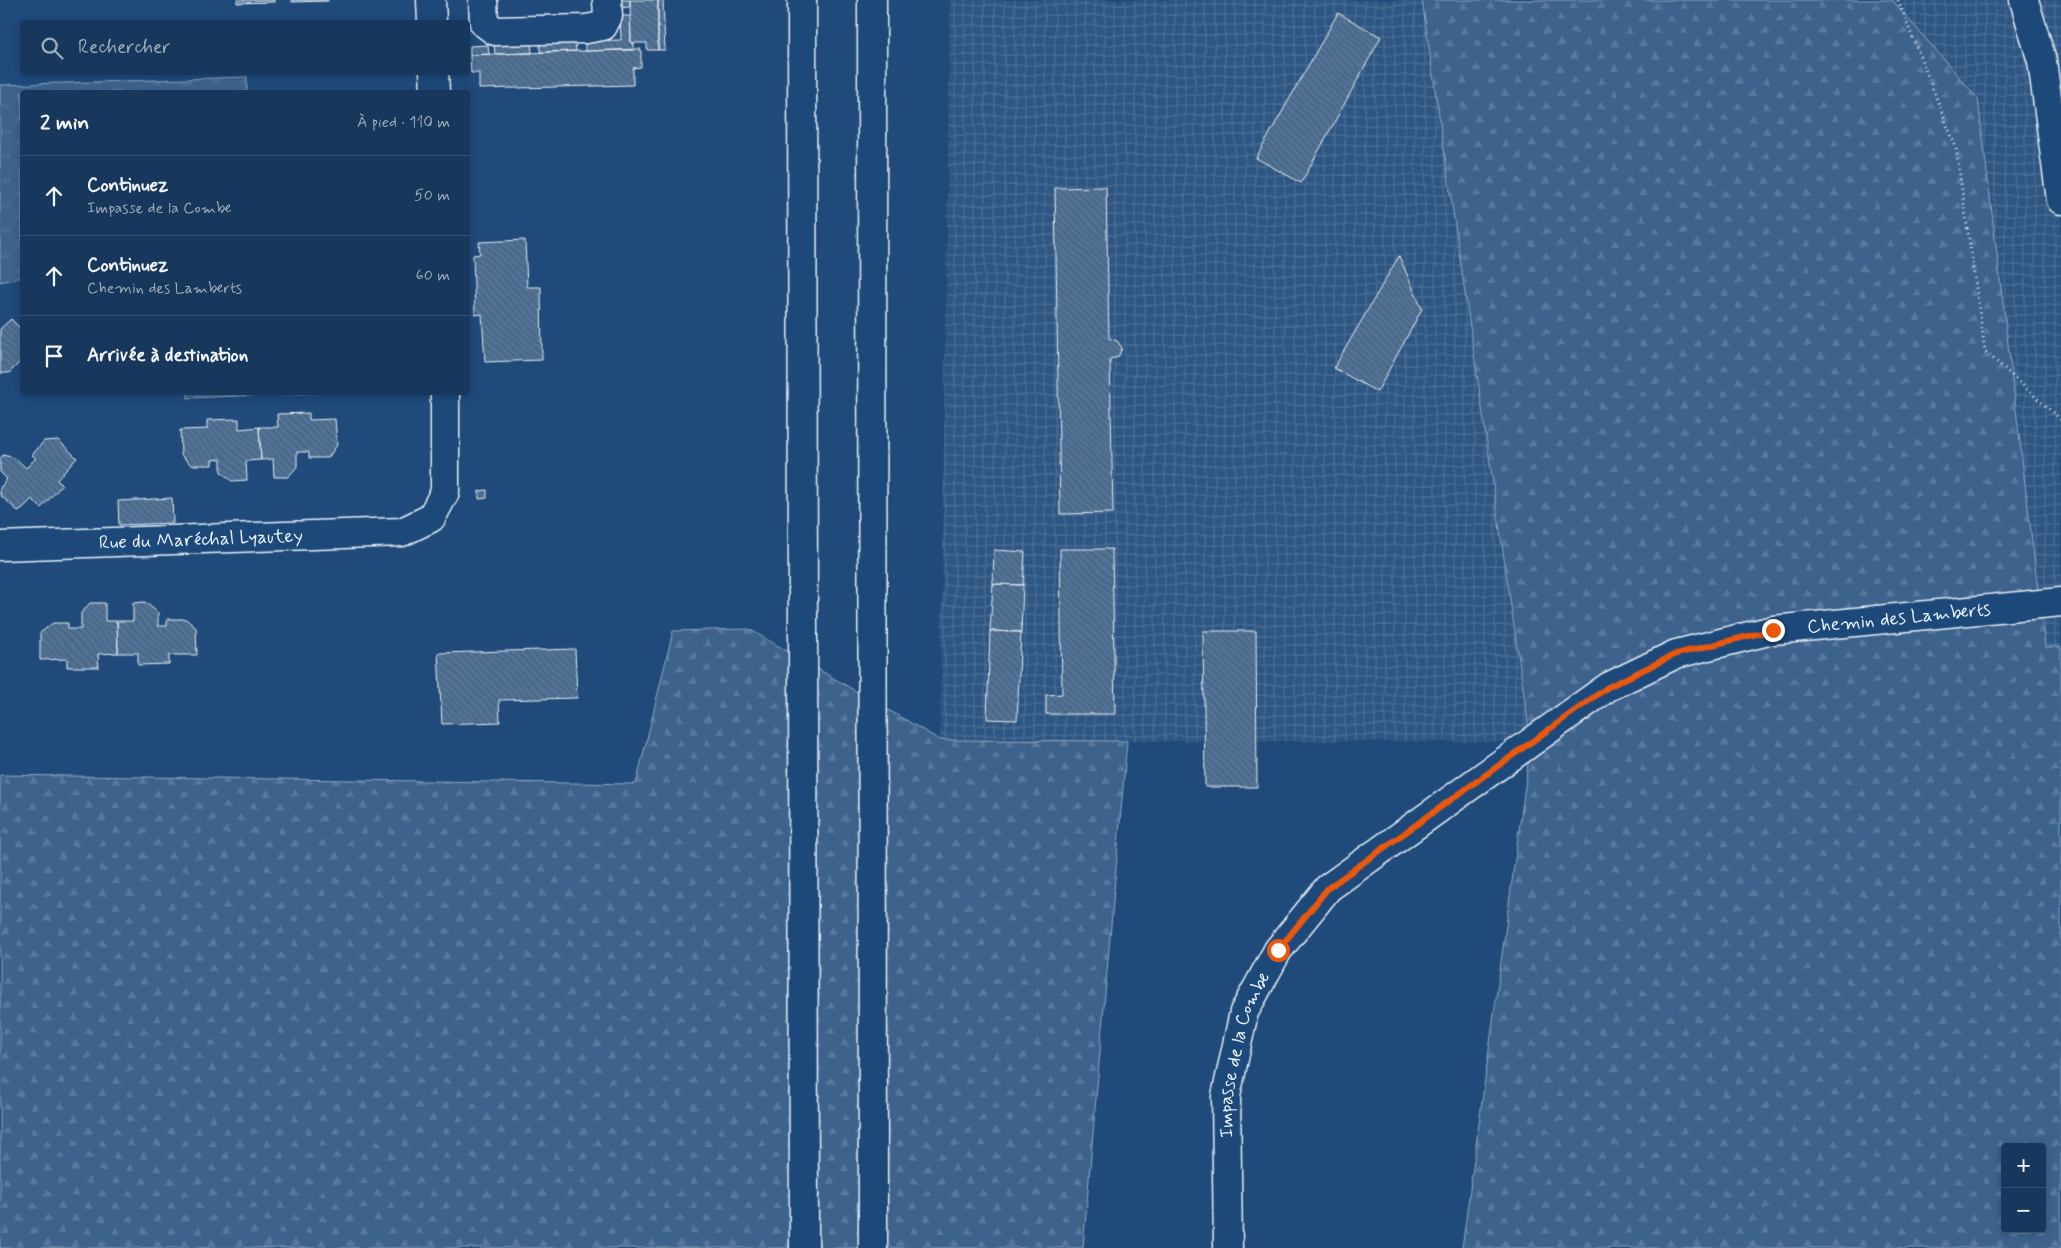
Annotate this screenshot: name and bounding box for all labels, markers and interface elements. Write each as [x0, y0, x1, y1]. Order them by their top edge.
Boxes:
search box [20, 20, 470, 75]
icon: search [38, 34, 66, 62]
text: Rechercher [78, 35, 170, 60]
text: 2 min [40, 109, 89, 137]
text: À pied · 110 m [357, 112, 450, 133]
text: Continuez [87, 173, 168, 198]
icon: ahead [40, 182, 68, 210]
text: 50 m [414, 185, 450, 206]
text: Impasse de la Combe [87, 198, 231, 219]
text: Continuez [87, 253, 168, 278]
icon: ahead [40, 262, 68, 290]
text: 60 m [416, 265, 450, 286]
text: Chemin des Lamberts [87, 278, 242, 299]
icon: arrive [40, 342, 68, 370]
text: Arrivée à destination [87, 343, 248, 368]
street label: Rue du Maréchal Lyautey [98, 523, 303, 555]
street label: Chemin des Lamberts [1806, 596, 1992, 639]
route end [1762, 619, 1785, 642]
route start [1267, 939, 1290, 962]
street label: Impasse de la Combe [1213, 967, 1276, 1138]
map controls [2001, 1143, 2046, 1233]
button: + [2001, 1143, 2046, 1188]
button: − [2001, 1188, 2046, 1233]

